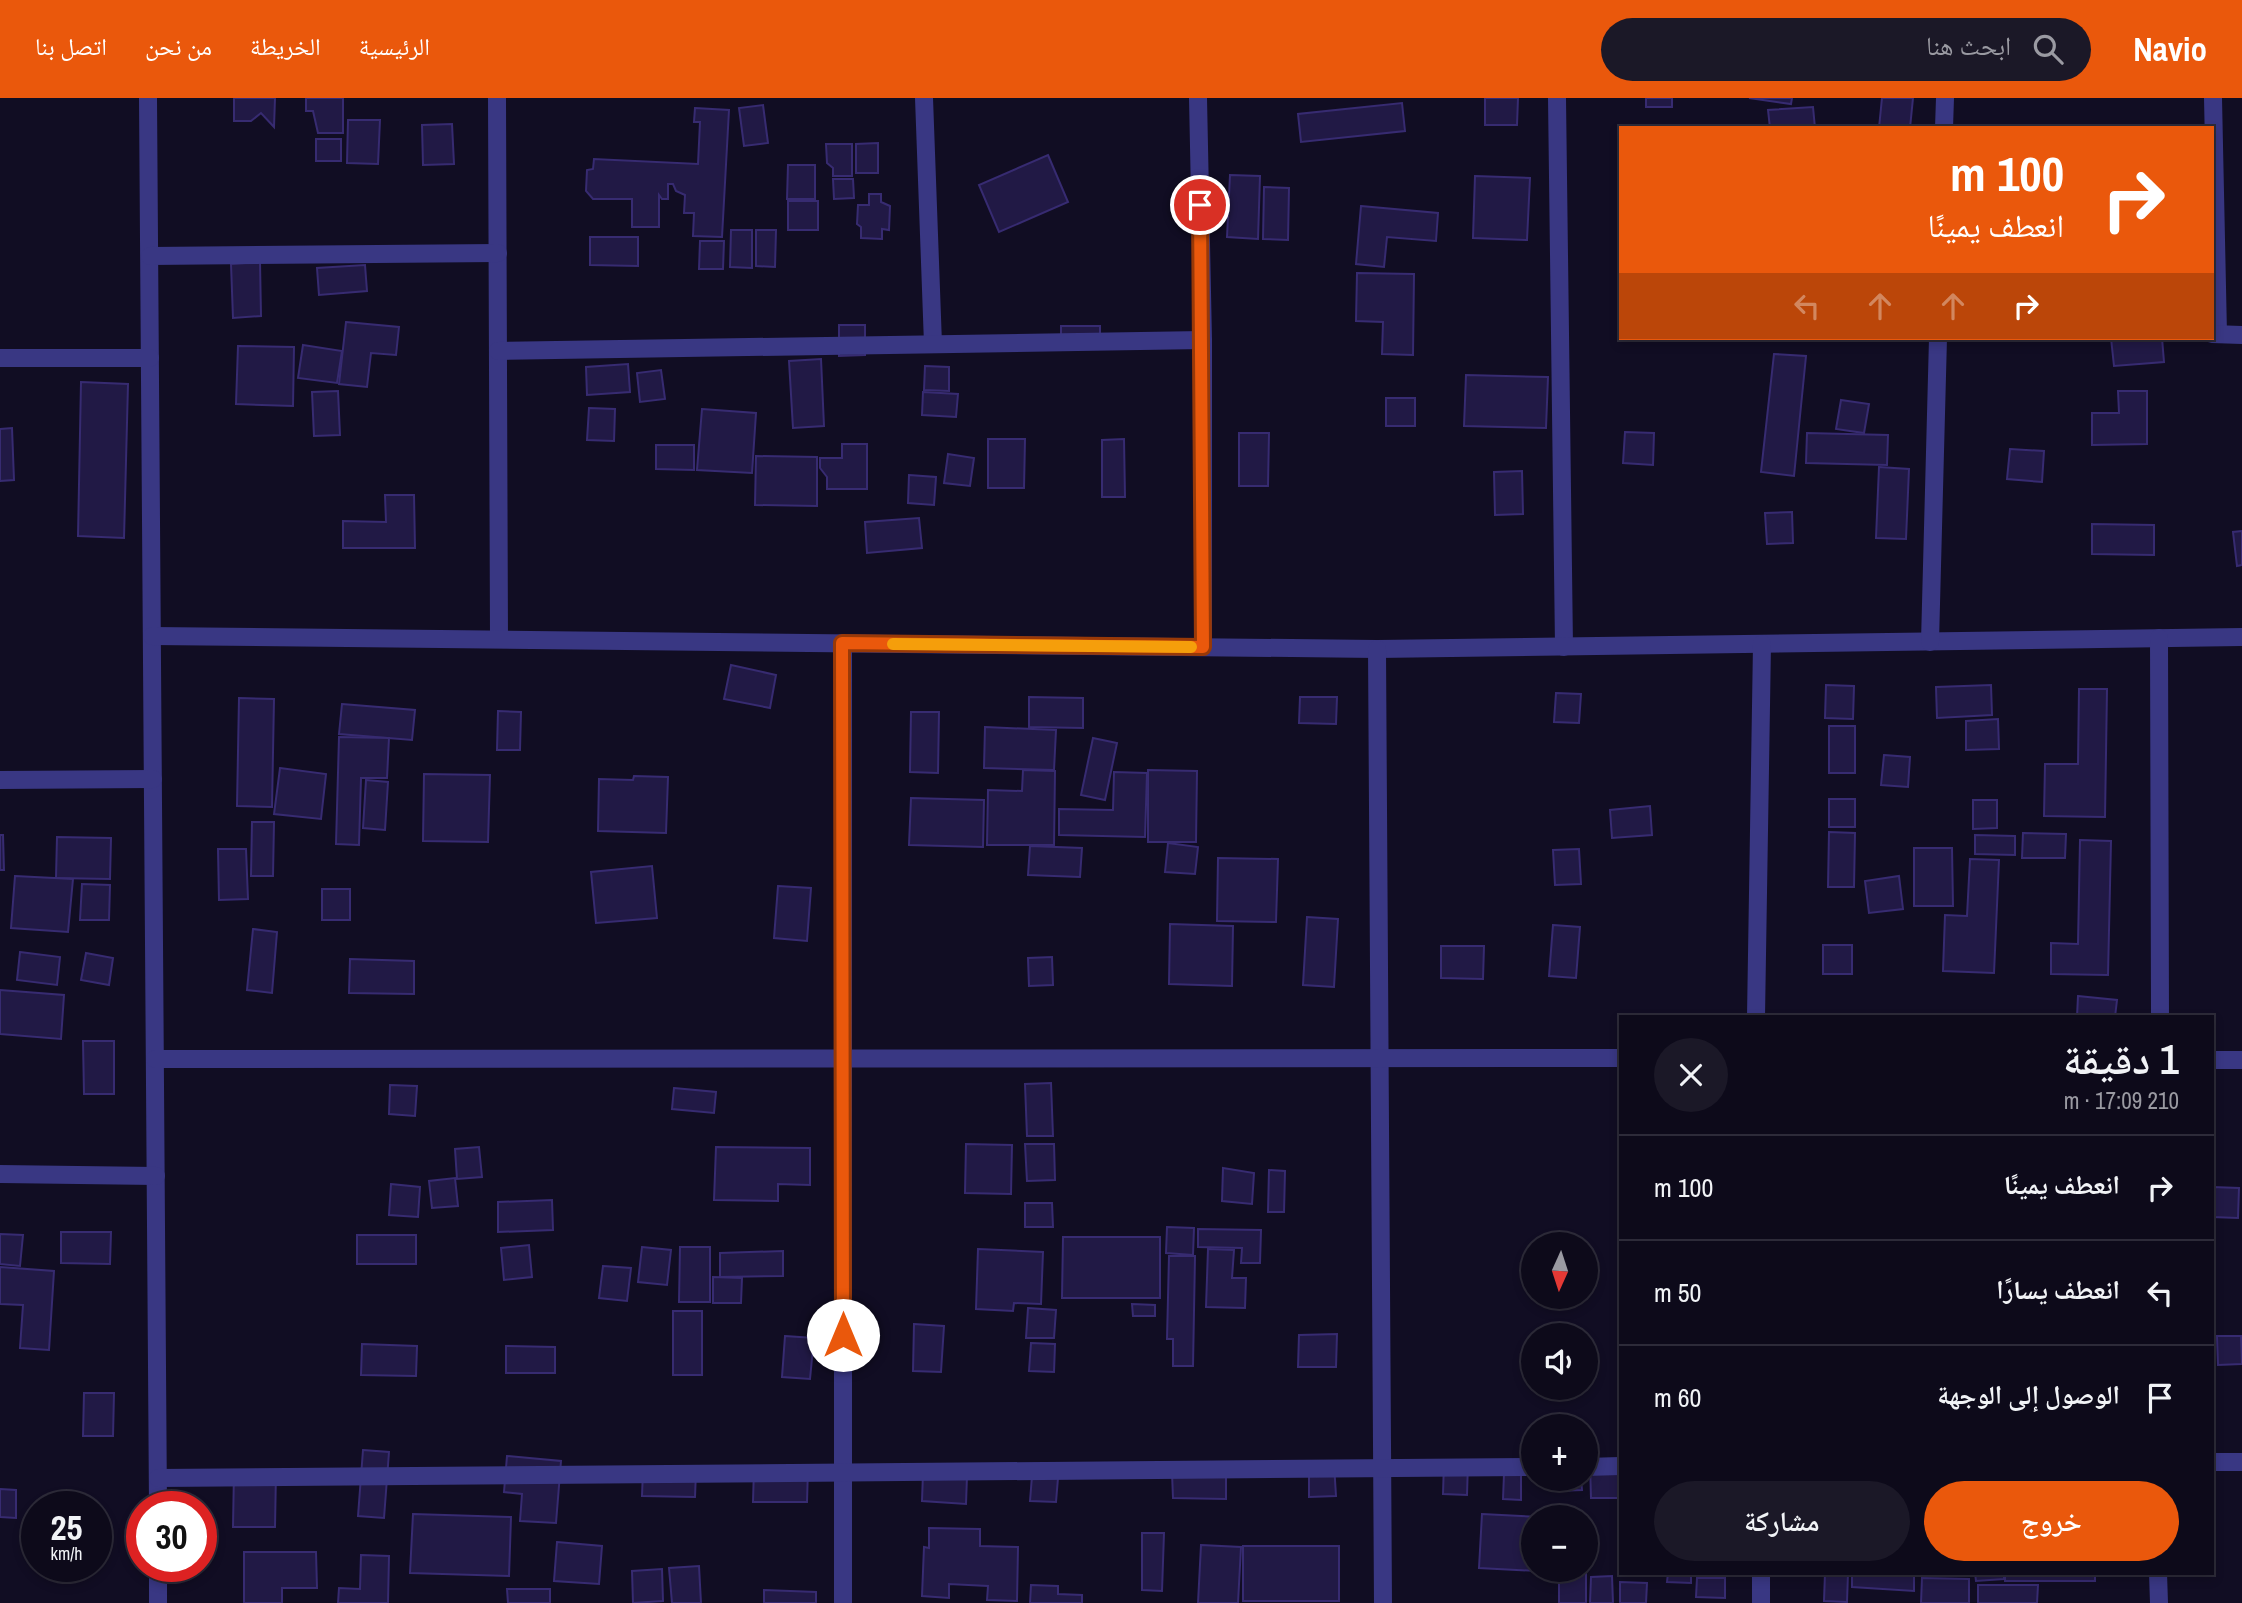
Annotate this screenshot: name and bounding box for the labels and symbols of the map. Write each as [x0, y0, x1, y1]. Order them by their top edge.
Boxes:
pin [1170, 175, 1230, 235]
north arrow [1521, 1232, 1598, 1309]
position arrow [806, 1298, 880, 1372]
speed limit sign: 30 [126, 1491, 217, 1582]

